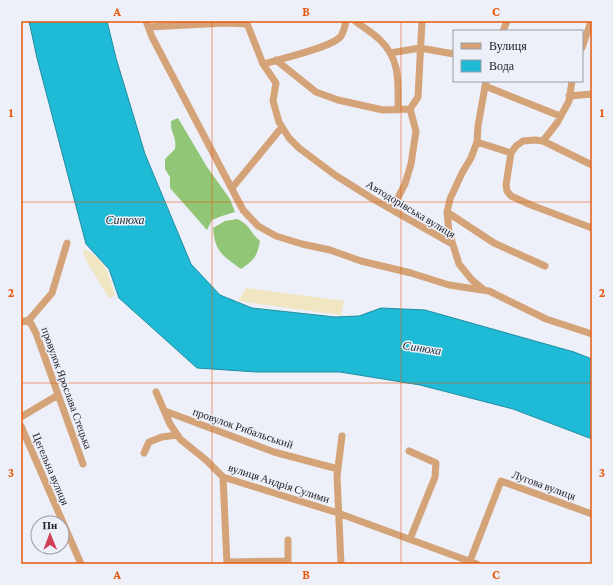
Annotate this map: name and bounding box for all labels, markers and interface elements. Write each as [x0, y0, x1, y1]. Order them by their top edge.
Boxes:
text: A [112, 4, 121, 19]
text: B [302, 4, 310, 19]
text: C [492, 4, 500, 19]
legend [453, 30, 583, 82]
text: Вулиця [489, 39, 527, 53]
text: Вода [489, 59, 515, 73]
text: 1 [9, 105, 14, 120]
text: 1 [600, 105, 605, 120]
street label: Автодорівська вулиця [364, 178, 458, 240]
water label: Синюха [105, 213, 145, 227]
text: 2 [8, 285, 15, 300]
text: 2 [599, 285, 606, 300]
street label: провулок Ярослава Стецька [39, 325, 95, 451]
water label: Синюха [402, 338, 442, 358]
street label: провулок Рибальський [191, 405, 295, 451]
street label: Цегельна вулиця [30, 431, 72, 507]
street label: вулиця Андрія Сулими [227, 461, 331, 505]
text: 3 [8, 465, 14, 480]
text: 3 [599, 465, 605, 480]
street label: Лугова вулиця [511, 468, 577, 502]
north arrow [30, 515, 70, 555]
text: Пн [42, 519, 58, 531]
text: A [112, 567, 121, 582]
text: B [302, 567, 310, 582]
text: C [492, 567, 500, 582]

